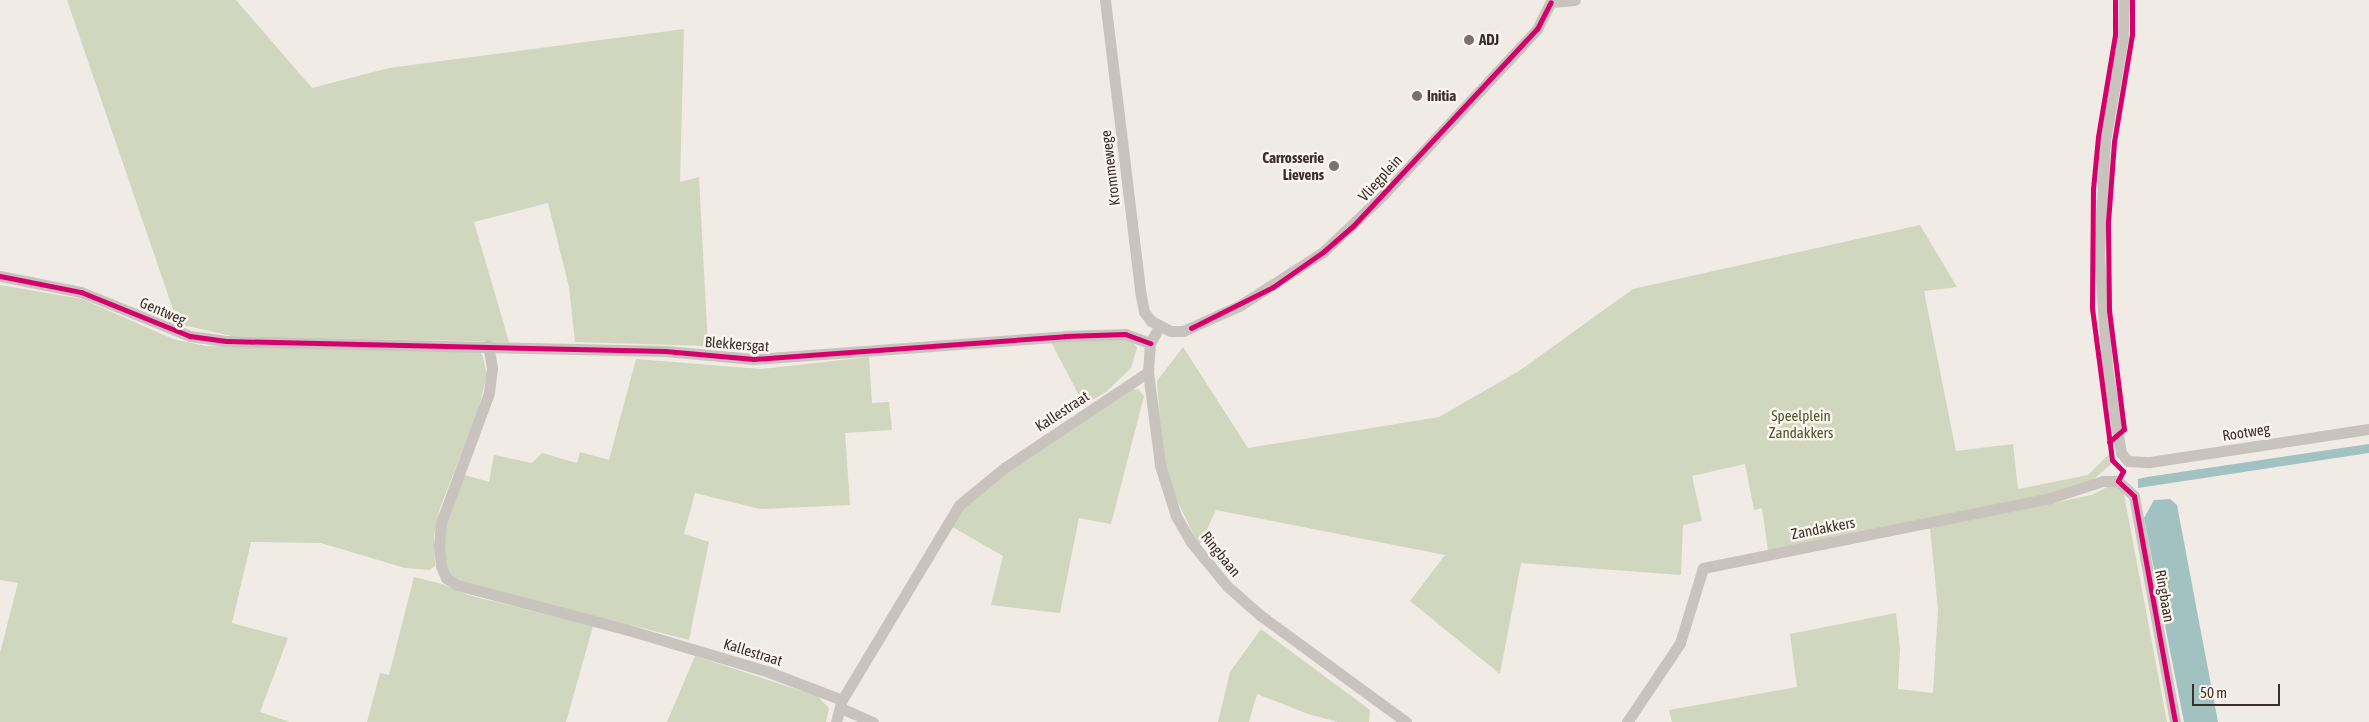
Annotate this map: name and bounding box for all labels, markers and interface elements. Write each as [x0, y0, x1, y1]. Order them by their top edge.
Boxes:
place label: ADJ [1479, 31, 1499, 49]
marker: ADJ [1463, 34, 1475, 46]
place label: Initia [1427, 87, 1456, 105]
marker: Initia [1411, 90, 1423, 102]
street label: Krommewege [1096, 129, 1124, 207]
place label: Carrosserie Lievens [1262, 148, 1324, 183]
street label: Vliegplein [1354, 151, 1406, 205]
marker: Carrosserie Lievens [1328, 160, 1340, 172]
street label: Gentweg [137, 293, 189, 329]
street label: Blekkersgat [704, 333, 770, 355]
street label: Kallestraat [1032, 387, 1092, 435]
park label: Speelplein Zandakkers [1769, 406, 1833, 441]
street label: Rootweg [2221, 419, 2271, 445]
street label: Zandakkers [1790, 513, 1856, 543]
street label: Ringbaan [1197, 528, 1245, 580]
street label: Ringbaan [2152, 568, 2178, 624]
street label: Kallestraat [721, 635, 785, 669]
scale bar [2194, 674, 2282, 706]
text: 50 m [2200, 684, 2227, 701]

